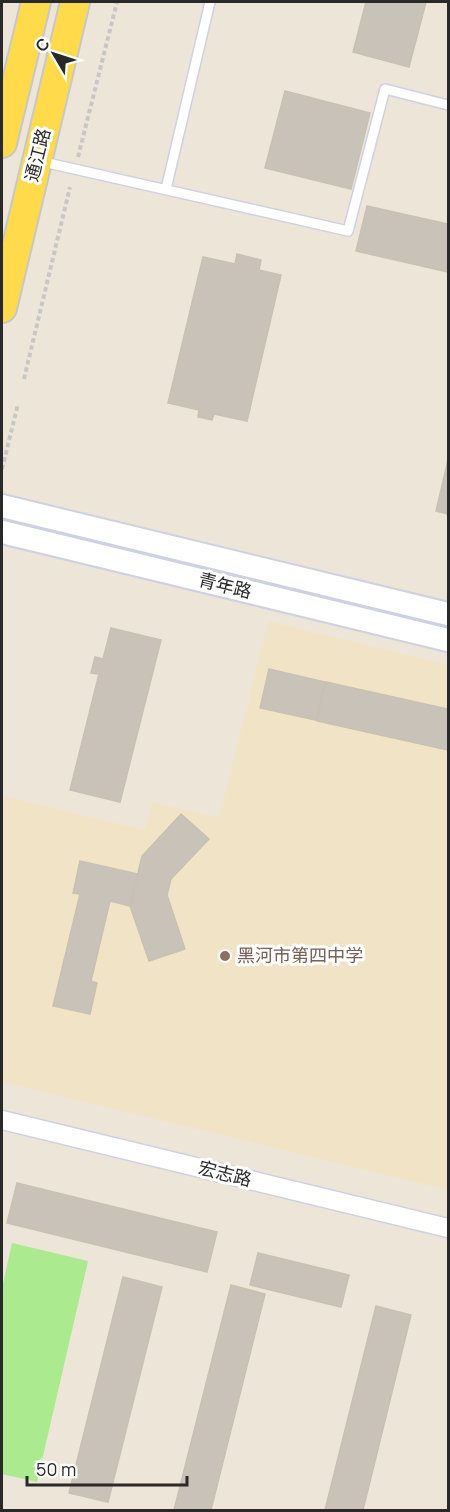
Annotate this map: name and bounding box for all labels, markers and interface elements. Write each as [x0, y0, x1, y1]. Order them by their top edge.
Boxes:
north arrow [24, 24, 84, 84]
text: С [30, 33, 55, 56]
street label: 通江路 [19, 126, 55, 184]
street label: 青年路 [196, 567, 254, 603]
place label: 黑河市第四中学 [237, 943, 363, 967]
marker: 黑河市第四中学 [218, 949, 232, 963]
street label: 宏志路 [196, 1155, 254, 1191]
scale bar [27, 1449, 188, 1487]
text: 50 m [36, 1457, 76, 1481]

